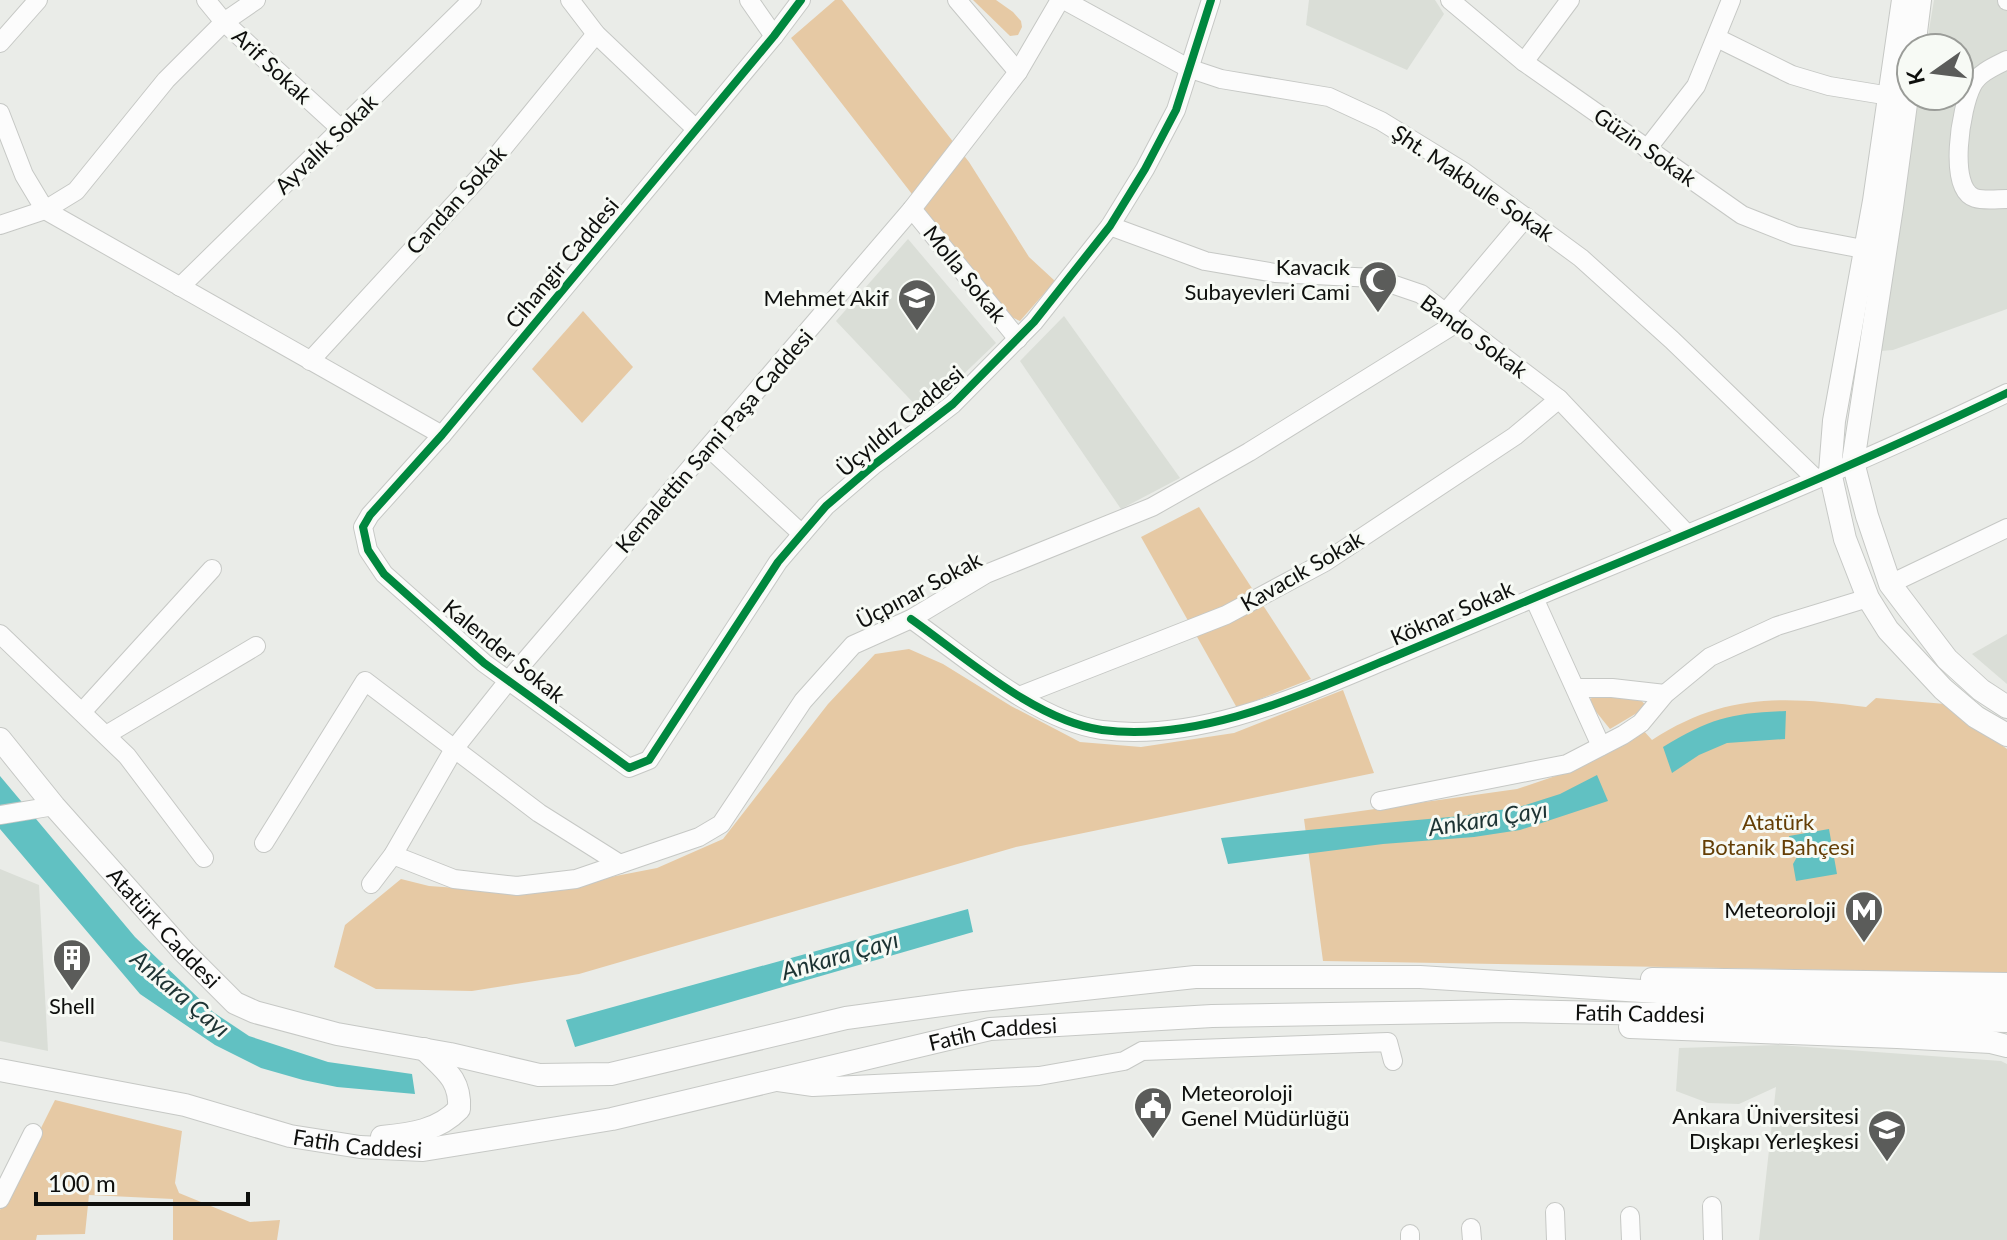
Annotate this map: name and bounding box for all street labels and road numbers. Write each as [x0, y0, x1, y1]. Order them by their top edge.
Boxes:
street label: Arif Sokak [227, 22, 318, 110]
street label: Ayvalık Sokak [269, 87, 383, 199]
street label: Güzin Sokak [1589, 101, 1702, 192]
street label: Şht. Makbule Sokak [1387, 118, 1560, 247]
street label: Candan Sokak [400, 139, 512, 259]
street label: Cihangir Caddesi [499, 192, 624, 333]
street label: Molla Sokak [918, 220, 1013, 328]
street label: Bando Sokak [1416, 288, 1534, 384]
street label: Kemalettin Sami Paşa Caddesi [609, 323, 818, 558]
street label: Üçyıldız Caddesi [830, 360, 969, 482]
street label: Kavacık Sokak [1235, 524, 1369, 617]
street label: Üçpınar Sokak [852, 545, 987, 634]
street label: Köknar Sokak [1386, 574, 1518, 651]
street label: Kalender Sokak [438, 593, 571, 709]
street label: Atatürk Caddesi [102, 861, 226, 994]
street label: Fatih Caddesi [1575, 998, 1705, 1028]
street label: Fatih Caddesi [926, 1011, 1058, 1056]
street label: Fatih Caddesi [291, 1123, 423, 1163]

